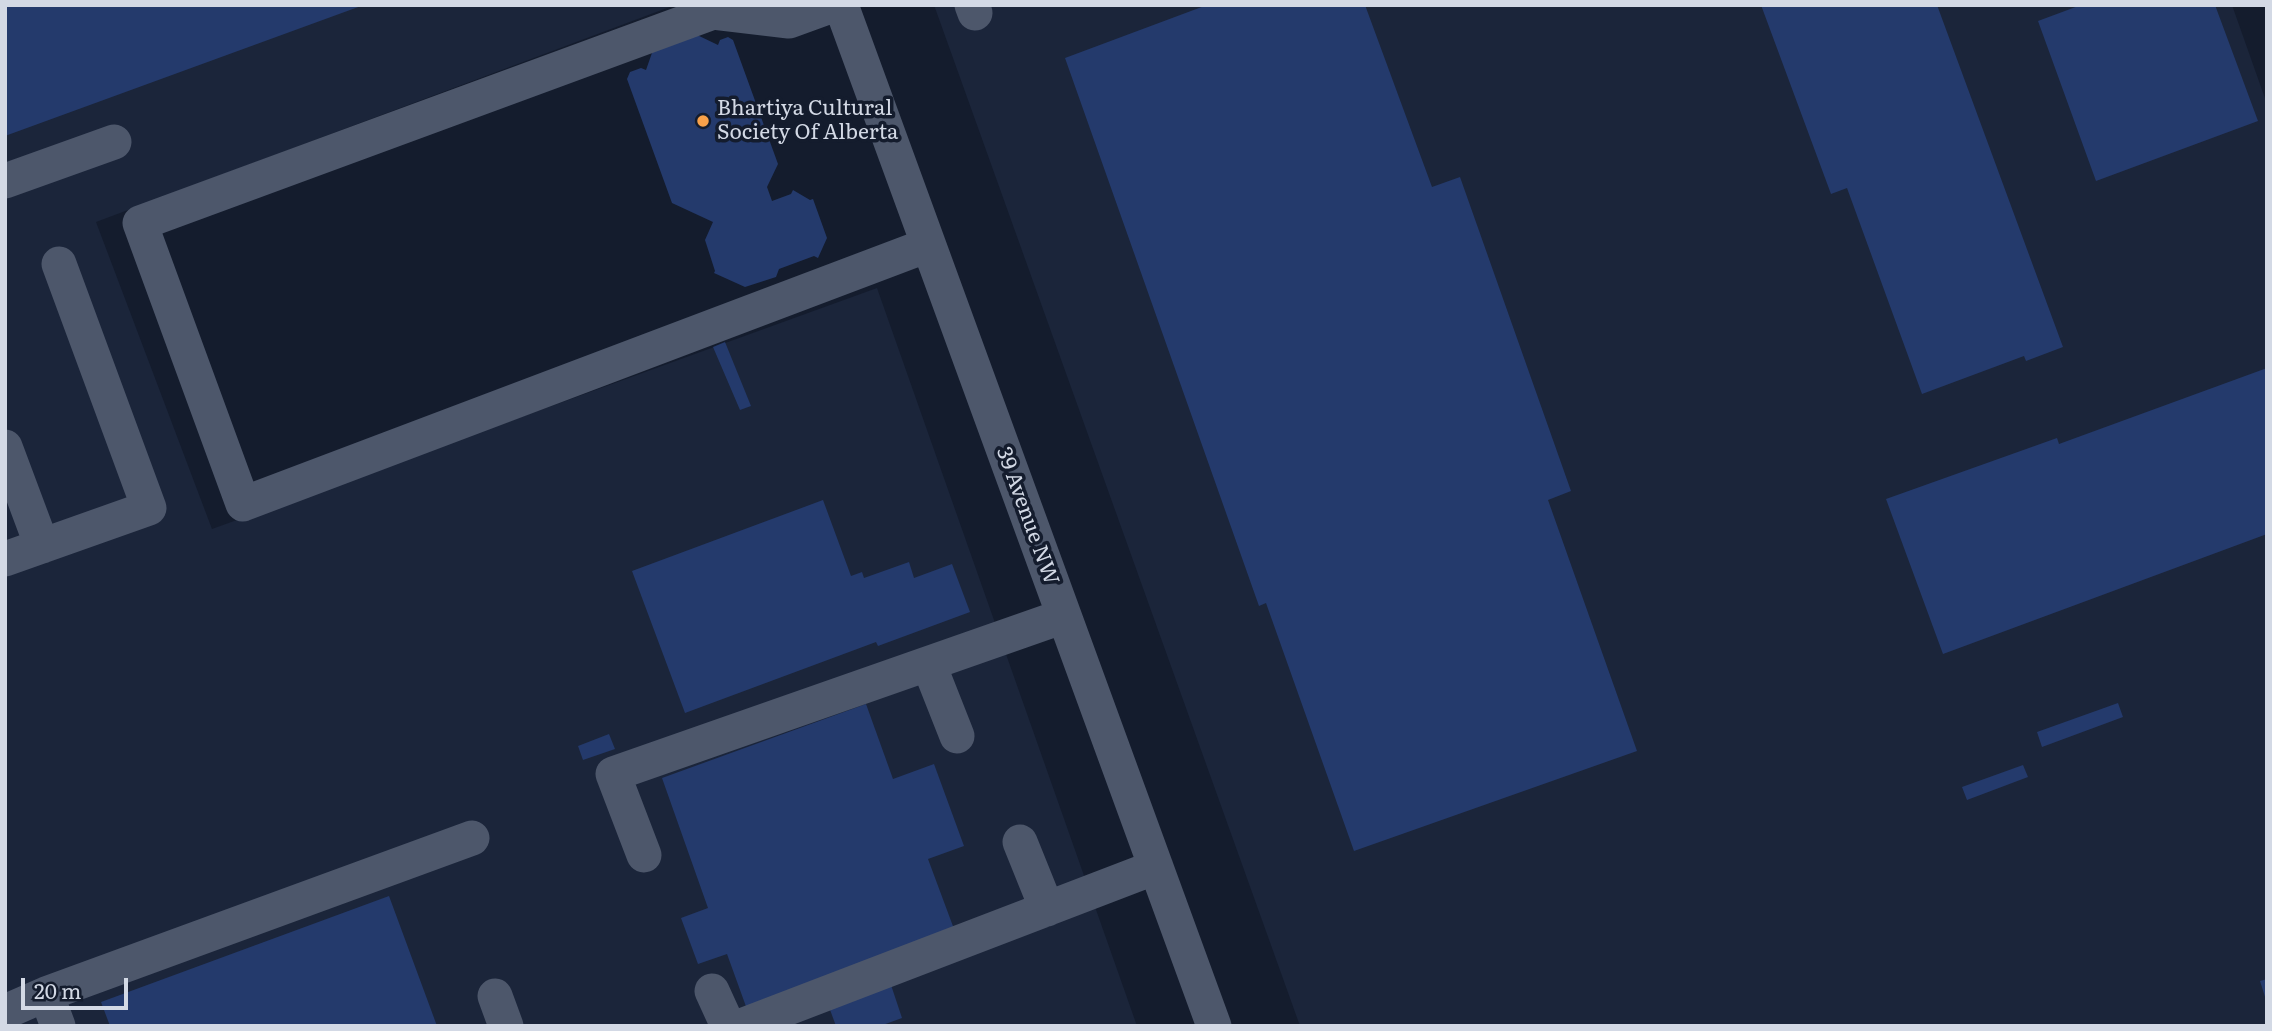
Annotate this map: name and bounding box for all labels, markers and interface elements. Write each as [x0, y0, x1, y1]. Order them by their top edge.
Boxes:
place label: Bhartiya Cultural Society Of Alberta [717, 96, 898, 146]
marker: Bhartiya Cultural Society Of Alberta [695, 113, 711, 129]
street label: 39 Avenue NW [990, 444, 1064, 588]
scale bar [24, 964, 131, 1008]
text: 20 m [34, 974, 81, 1005]

